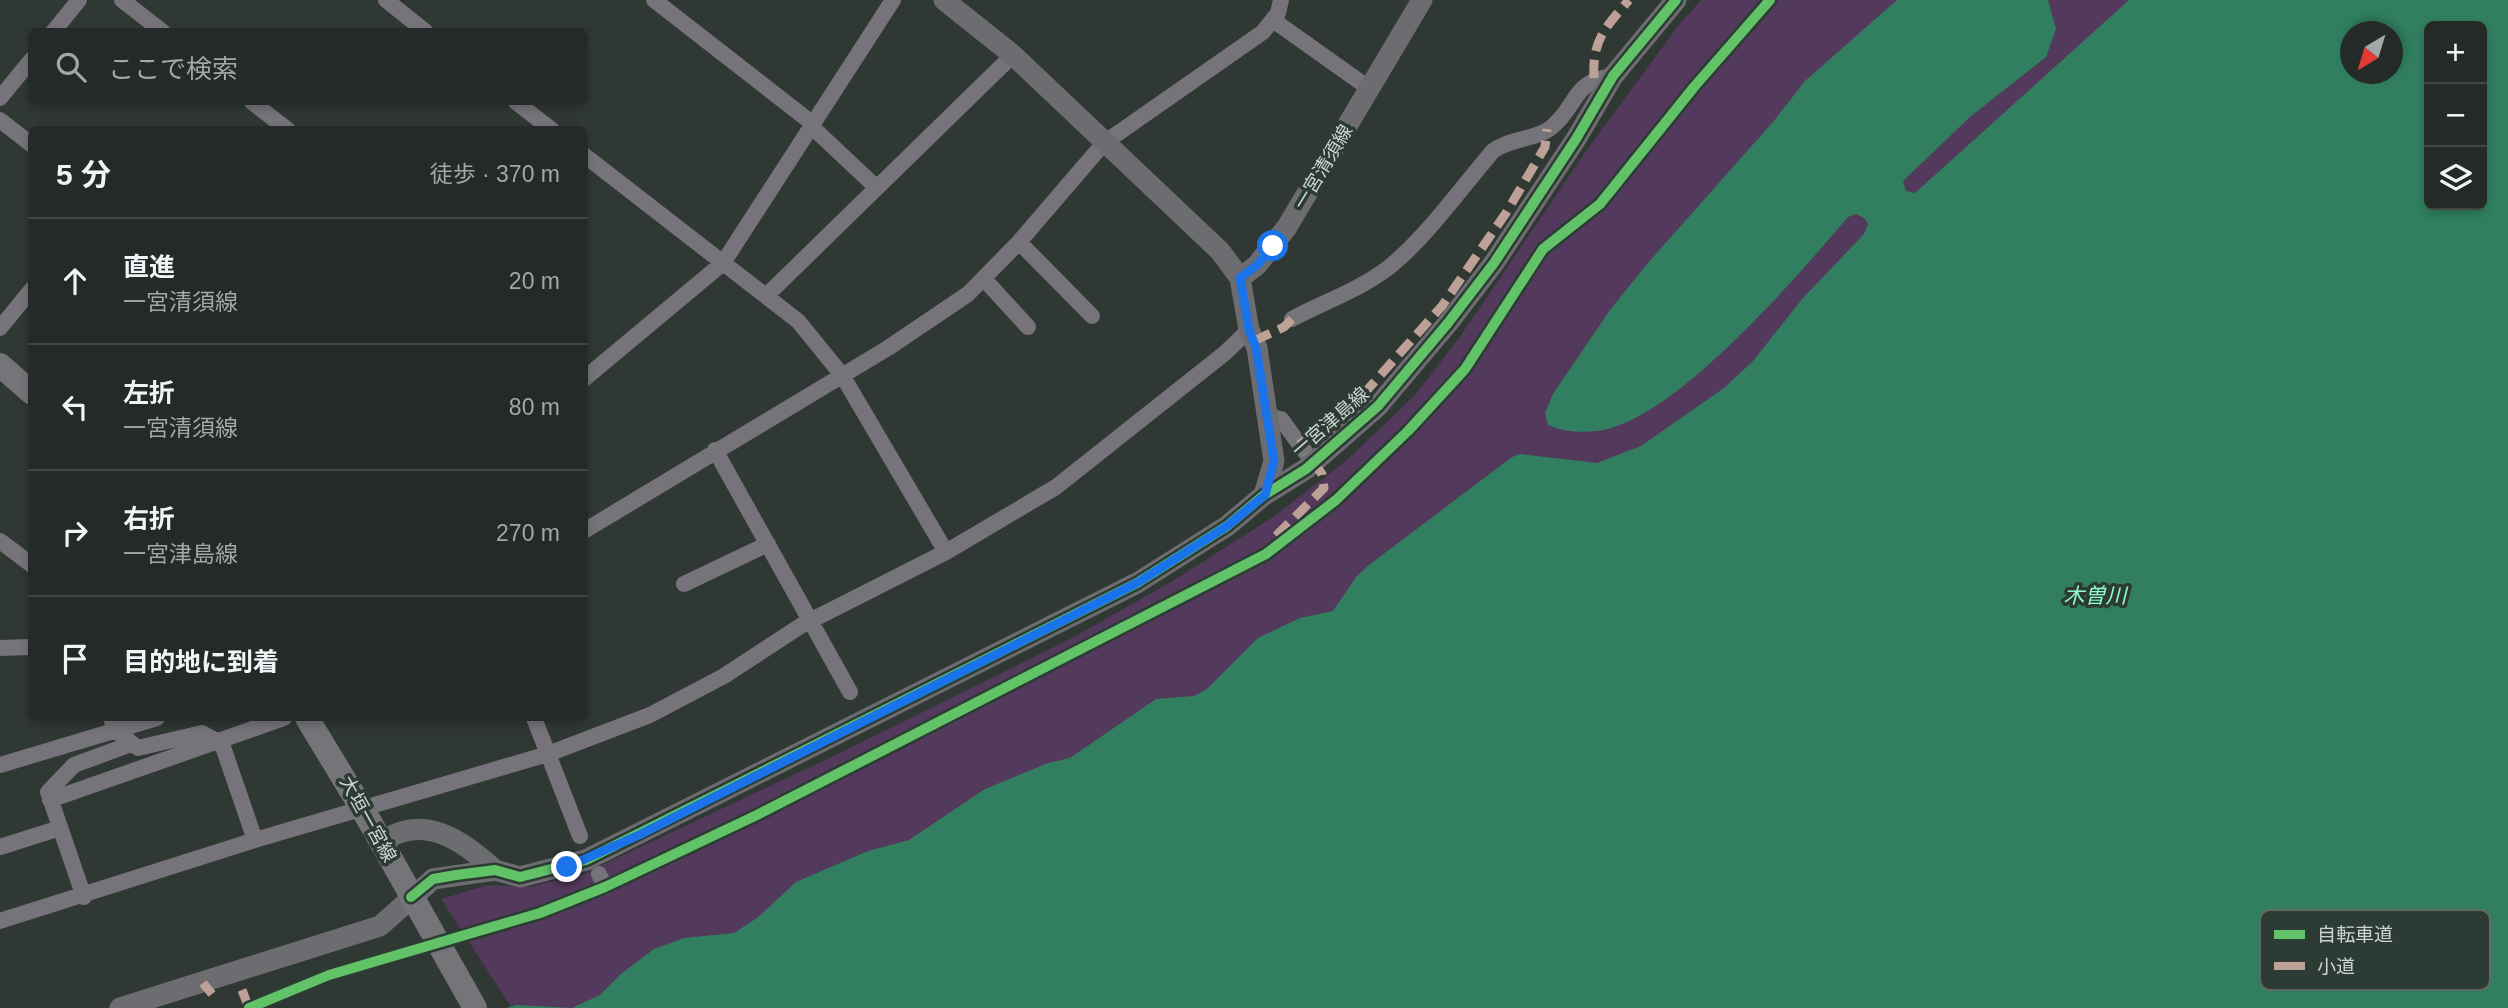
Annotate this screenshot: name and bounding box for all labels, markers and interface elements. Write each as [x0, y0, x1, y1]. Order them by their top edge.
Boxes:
north arrow [2340, 21, 2403, 84]
map controls [2424, 21, 2487, 210]
button: + [2424, 21, 2487, 84]
search box [28, 28, 588, 105]
icon: search [52, 48, 90, 86]
text: ここで検索 [108, 54, 238, 84]
button: − [2424, 84, 2487, 147]
street label: 一宮清須線 [1290, 121, 1356, 213]
button: layers [2424, 147, 2487, 210]
text: 5 分 [56, 158, 111, 191]
text: 徒歩 · 370 m [430, 161, 560, 187]
route start [1257, 230, 1288, 261]
text: 直進 [123, 252, 175, 282]
icon: ahead [56, 262, 94, 300]
text: 20 m [509, 268, 560, 294]
text: 一宮清須線 [123, 289, 238, 315]
text: 左折 [123, 378, 175, 408]
street label: 一宮津島線 [1287, 383, 1373, 461]
icon: left [56, 388, 94, 426]
text: 80 m [509, 394, 560, 420]
text: 一宮清須線 [123, 415, 238, 441]
text: 右折 [123, 504, 175, 534]
icon: right [56, 514, 94, 552]
text: 270 m [496, 520, 560, 546]
text: 一宮津島線 [123, 541, 238, 567]
water label: 木曽川 [2064, 584, 2128, 607]
icon: arrive [56, 640, 94, 678]
text: 目的地に到着 [123, 647, 279, 677]
street label: 大垣一宮線 [336, 772, 400, 866]
route end [551, 851, 582, 882]
legend [2260, 910, 2490, 990]
text: 自転車道 [2317, 924, 2393, 945]
text: 小道 [2317, 956, 2355, 977]

